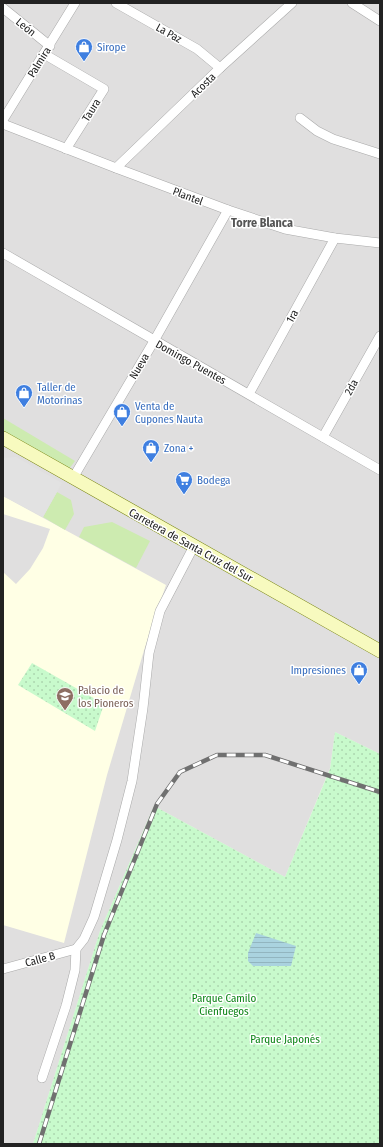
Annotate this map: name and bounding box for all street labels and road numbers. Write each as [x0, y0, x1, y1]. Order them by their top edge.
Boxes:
street label: León [13, 16, 38, 39]
street label: La Paz [153, 21, 185, 46]
street label: Palmira [25, 45, 54, 80]
street label: Acosta [188, 70, 219, 100]
street label: Taura [79, 96, 103, 124]
street label: Plantel [171, 185, 205, 208]
street label: 1ra [284, 307, 301, 325]
street label: Domingo Puentes [153, 338, 229, 387]
street label: Nueva [127, 351, 152, 382]
street label: 2da [342, 377, 361, 397]
street label: Carretera de Santa Cruz del Sur [126, 506, 255, 585]
street label: Calle B [24, 949, 57, 970]

